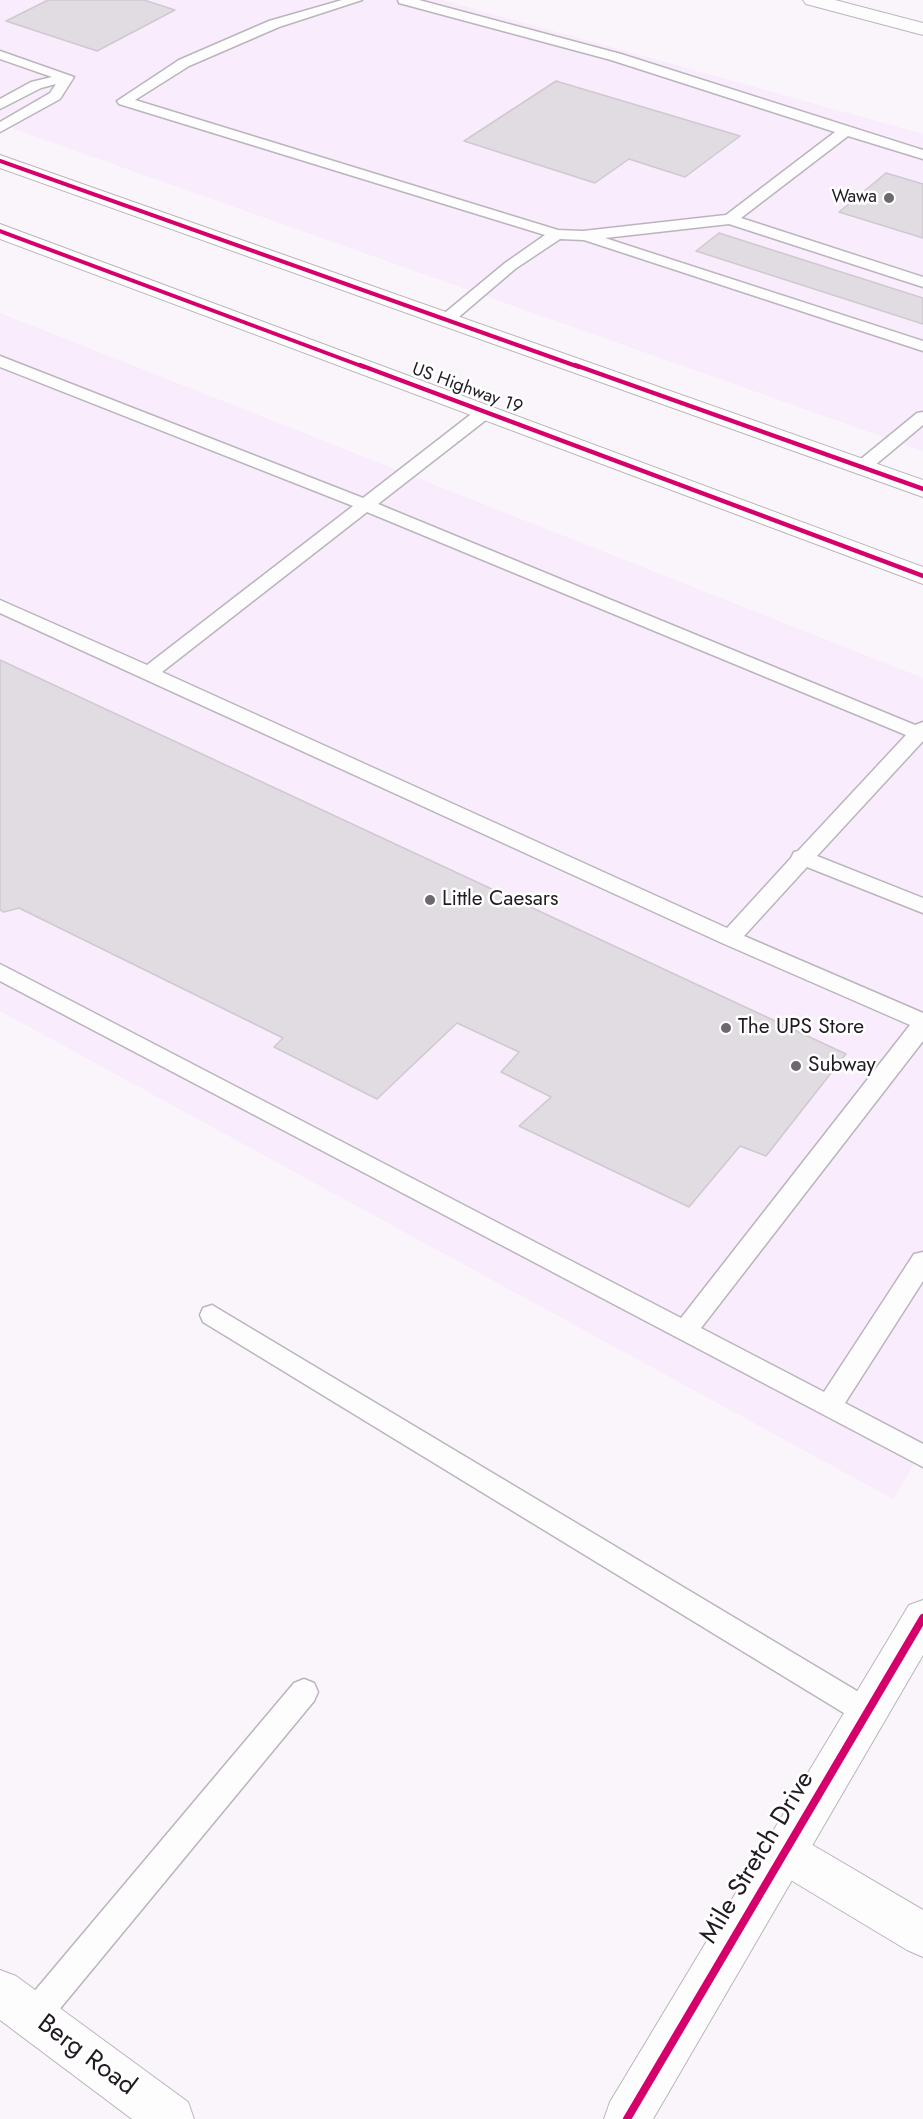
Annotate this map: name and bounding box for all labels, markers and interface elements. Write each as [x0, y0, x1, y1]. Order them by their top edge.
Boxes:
place label: Wawa [832, 187, 877, 209]
marker: Wawa [882, 191, 896, 205]
street label: US Highway 19 [409, 359, 525, 419]
place label: Little Caesars [442, 887, 558, 913]
marker: Little Caesars [423, 893, 437, 907]
place label: The UPS Store [738, 1015, 864, 1041]
marker: The UPS Store [719, 1021, 733, 1035]
place label: Subway [808, 1053, 876, 1079]
marker: Subway [789, 1059, 803, 1073]
street label: Mile Stretch Drive [694, 1766, 822, 1950]
street label: Berg Road [31, 2009, 141, 2103]

